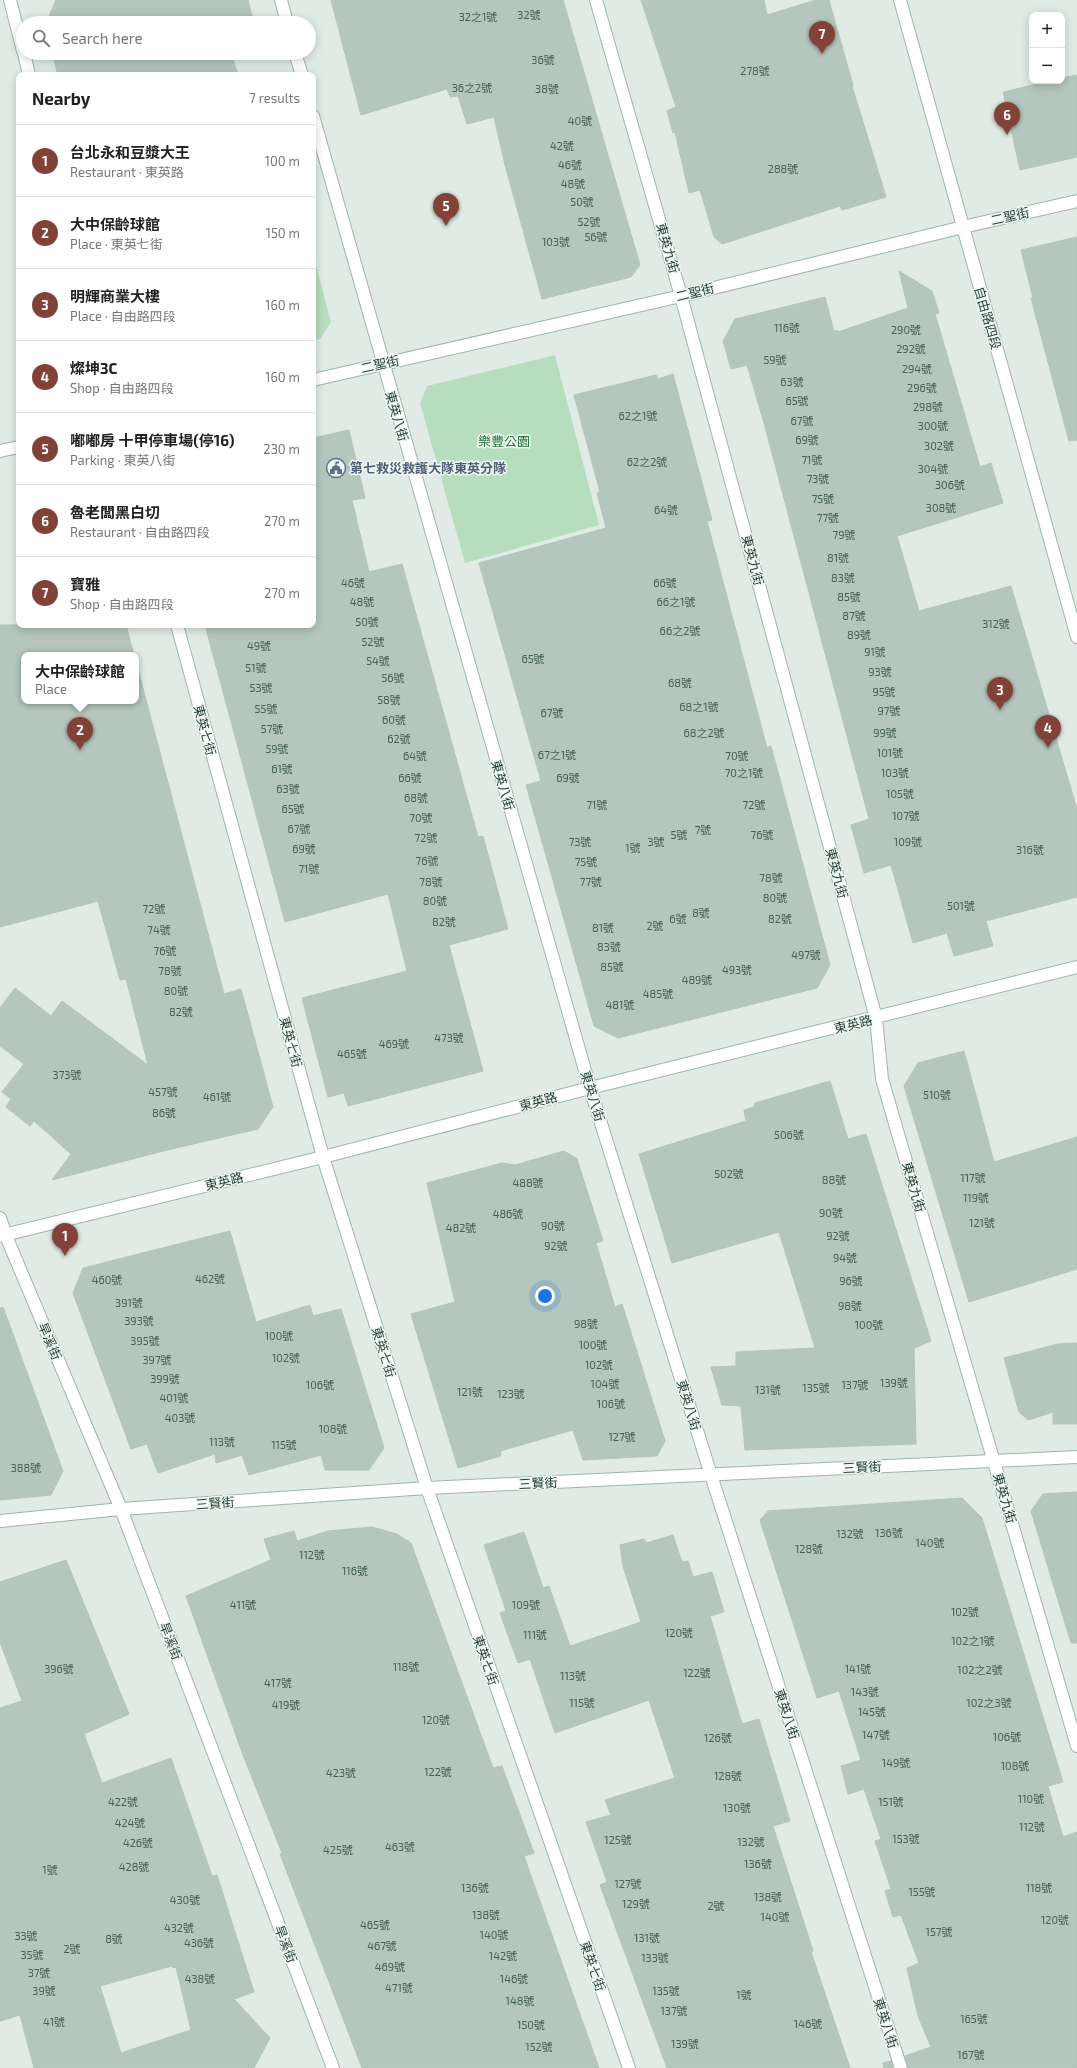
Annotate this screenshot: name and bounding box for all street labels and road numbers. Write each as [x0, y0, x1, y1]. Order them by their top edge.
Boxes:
street label: 二聖街 [989, 204, 1031, 228]
street label: 東英九街 [653, 221, 683, 275]
street label: 二聖街 [674, 280, 716, 304]
street label: 自由路四段 [971, 285, 1005, 351]
street label: 二聖街 [359, 352, 401, 376]
street label: 東英八街 [382, 389, 412, 443]
street label: 東英九街 [739, 533, 767, 587]
street label: 東英七街 [191, 703, 219, 757]
street label: 東英八街 [488, 758, 518, 812]
street label: 東英九街 [823, 846, 851, 900]
street label: 東英路 [832, 1012, 874, 1036]
street label: 東英七街 [277, 1015, 305, 1069]
street label: 東英八街 [578, 1069, 608, 1123]
street label: 東英路 [517, 1088, 559, 1114]
street label: 東英九街 [899, 1160, 929, 1214]
street label: 東英路 [203, 1169, 245, 1193]
street label: 旱溪街 [35, 1320, 65, 1362]
street label: 東英七街 [369, 1325, 399, 1379]
street label: 東英八街 [674, 1378, 704, 1432]
street label: 三賢街 [842, 1458, 882, 1476]
street label: 東英九街 [990, 1471, 1020, 1525]
street label: 三賢街 [518, 1474, 558, 1492]
street label: 三賢街 [195, 1494, 235, 1512]
street label: 旱溪街 [157, 1620, 185, 1662]
street label: 東英七街 [470, 1633, 502, 1687]
street label: 東英八街 [771, 1687, 803, 1741]
street label: 旱溪街 [272, 1923, 300, 1965]
street label: 東英七街 [577, 1939, 609, 1993]
street label: 東英八街 [870, 1996, 902, 2050]

